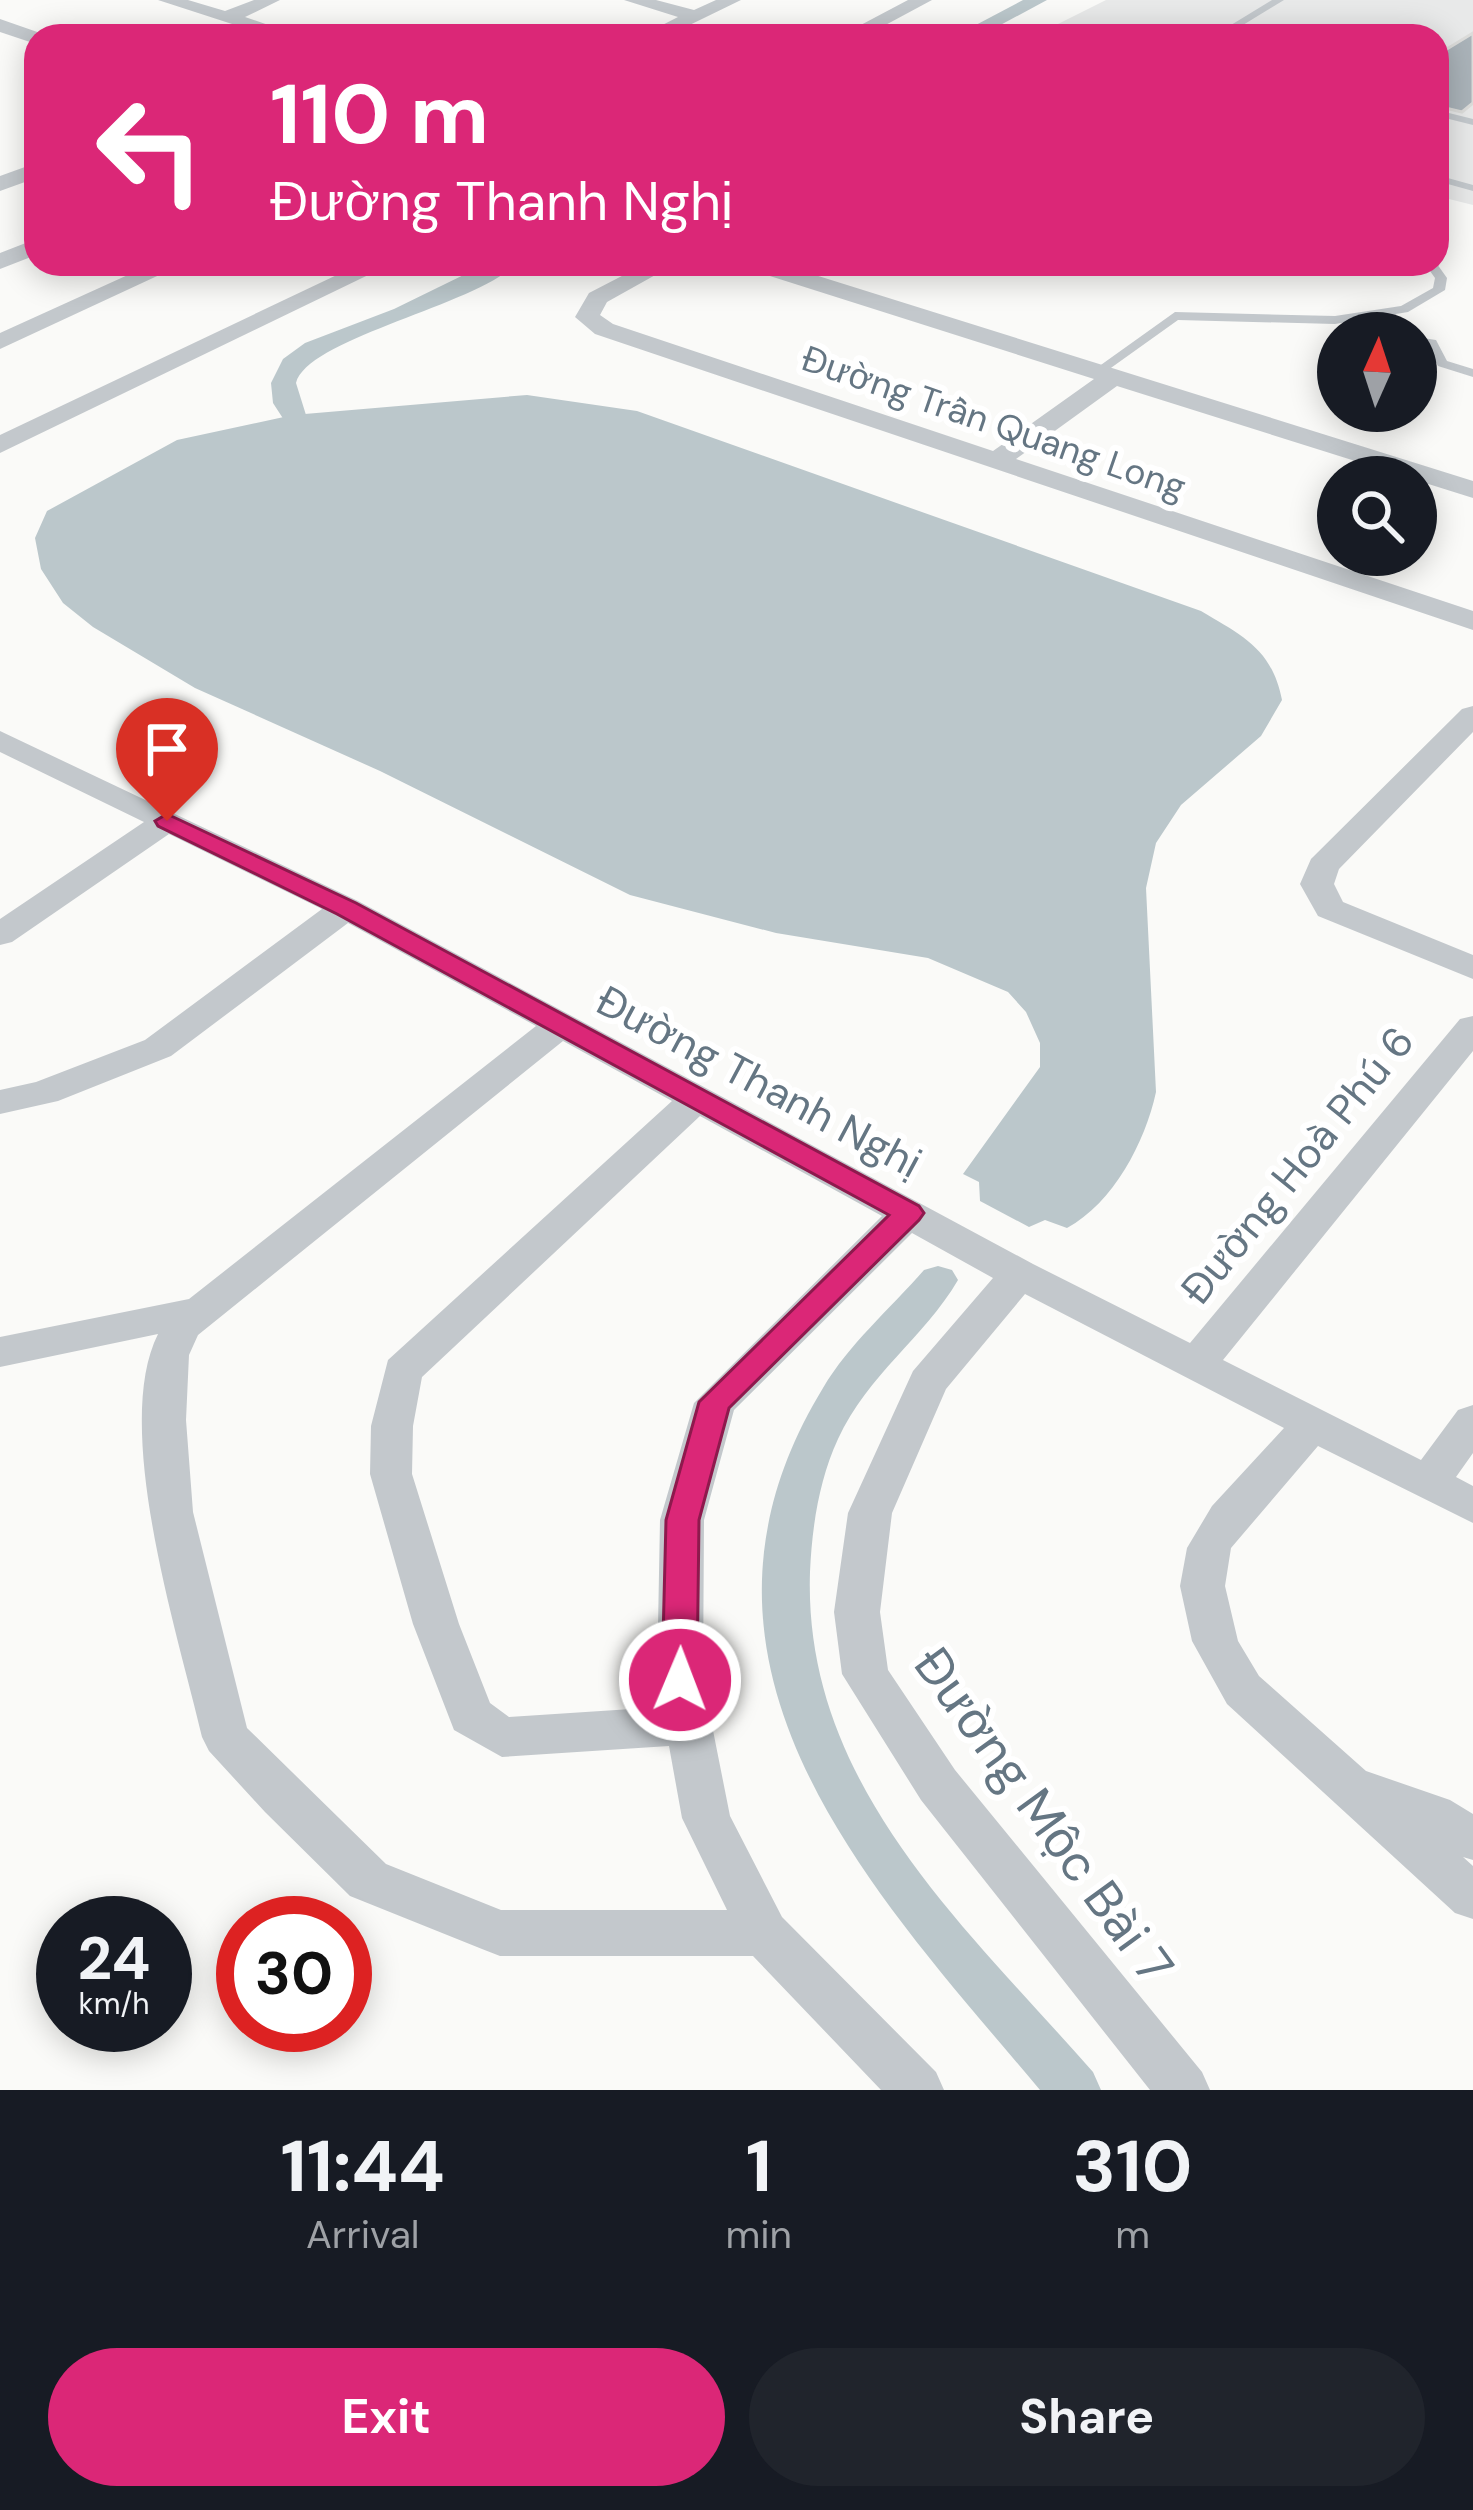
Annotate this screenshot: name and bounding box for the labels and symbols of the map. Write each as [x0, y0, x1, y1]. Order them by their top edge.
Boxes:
north arrow [1317, 312, 1437, 432]
street label: Đường Trần Quang Long [795, 335, 1192, 510]
pin [116, 698, 218, 821]
street label: Đường Thanh Nghị [587, 973, 931, 1190]
street label: Đường Hoà Phú 6 [1168, 1015, 1426, 1315]
position arrow [617, 1617, 743, 1743]
street label: Đường Mộc Bài 7 [899, 1634, 1188, 1997]
speed limit sign: 30 [216, 1896, 372, 2052]

